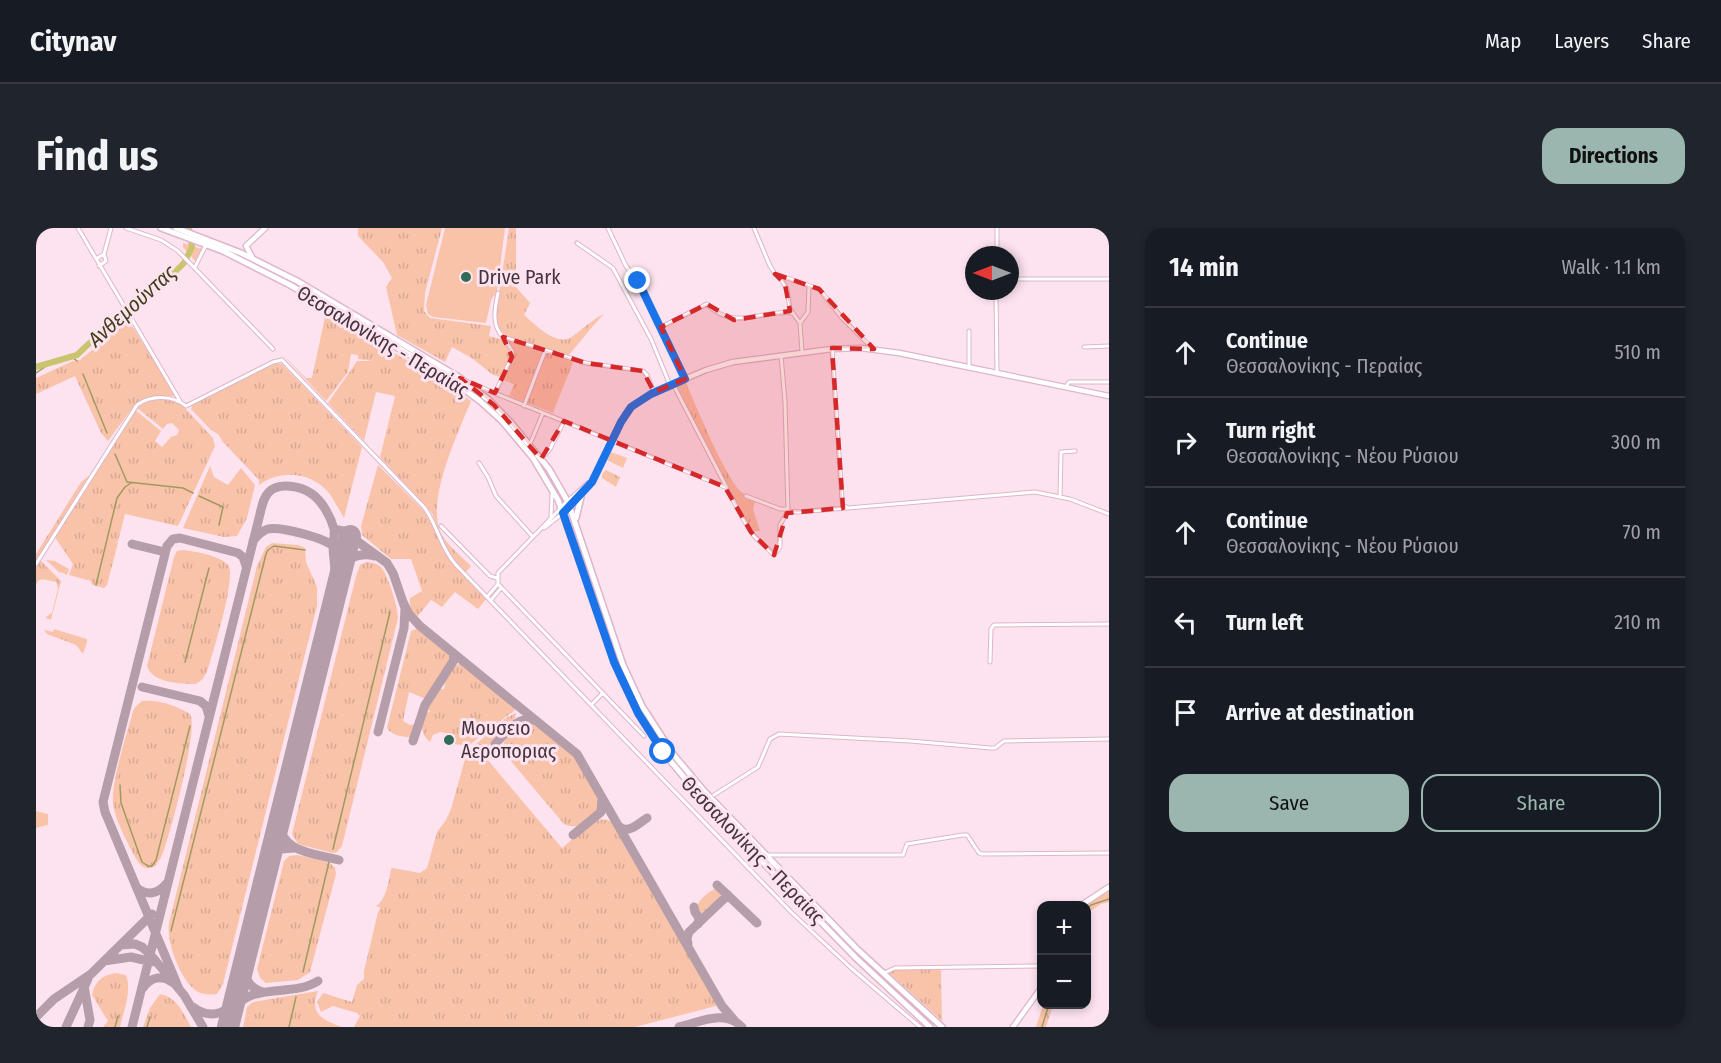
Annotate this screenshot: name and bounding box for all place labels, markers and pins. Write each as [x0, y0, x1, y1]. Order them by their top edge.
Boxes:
place label: Drive Park [478, 265, 561, 289]
marker: Drive Park [459, 270, 473, 284]
place label: Μουσειο Αεροποριας [461, 716, 557, 763]
marker: Μουσειο Αεροποριας [442, 733, 456, 747]

